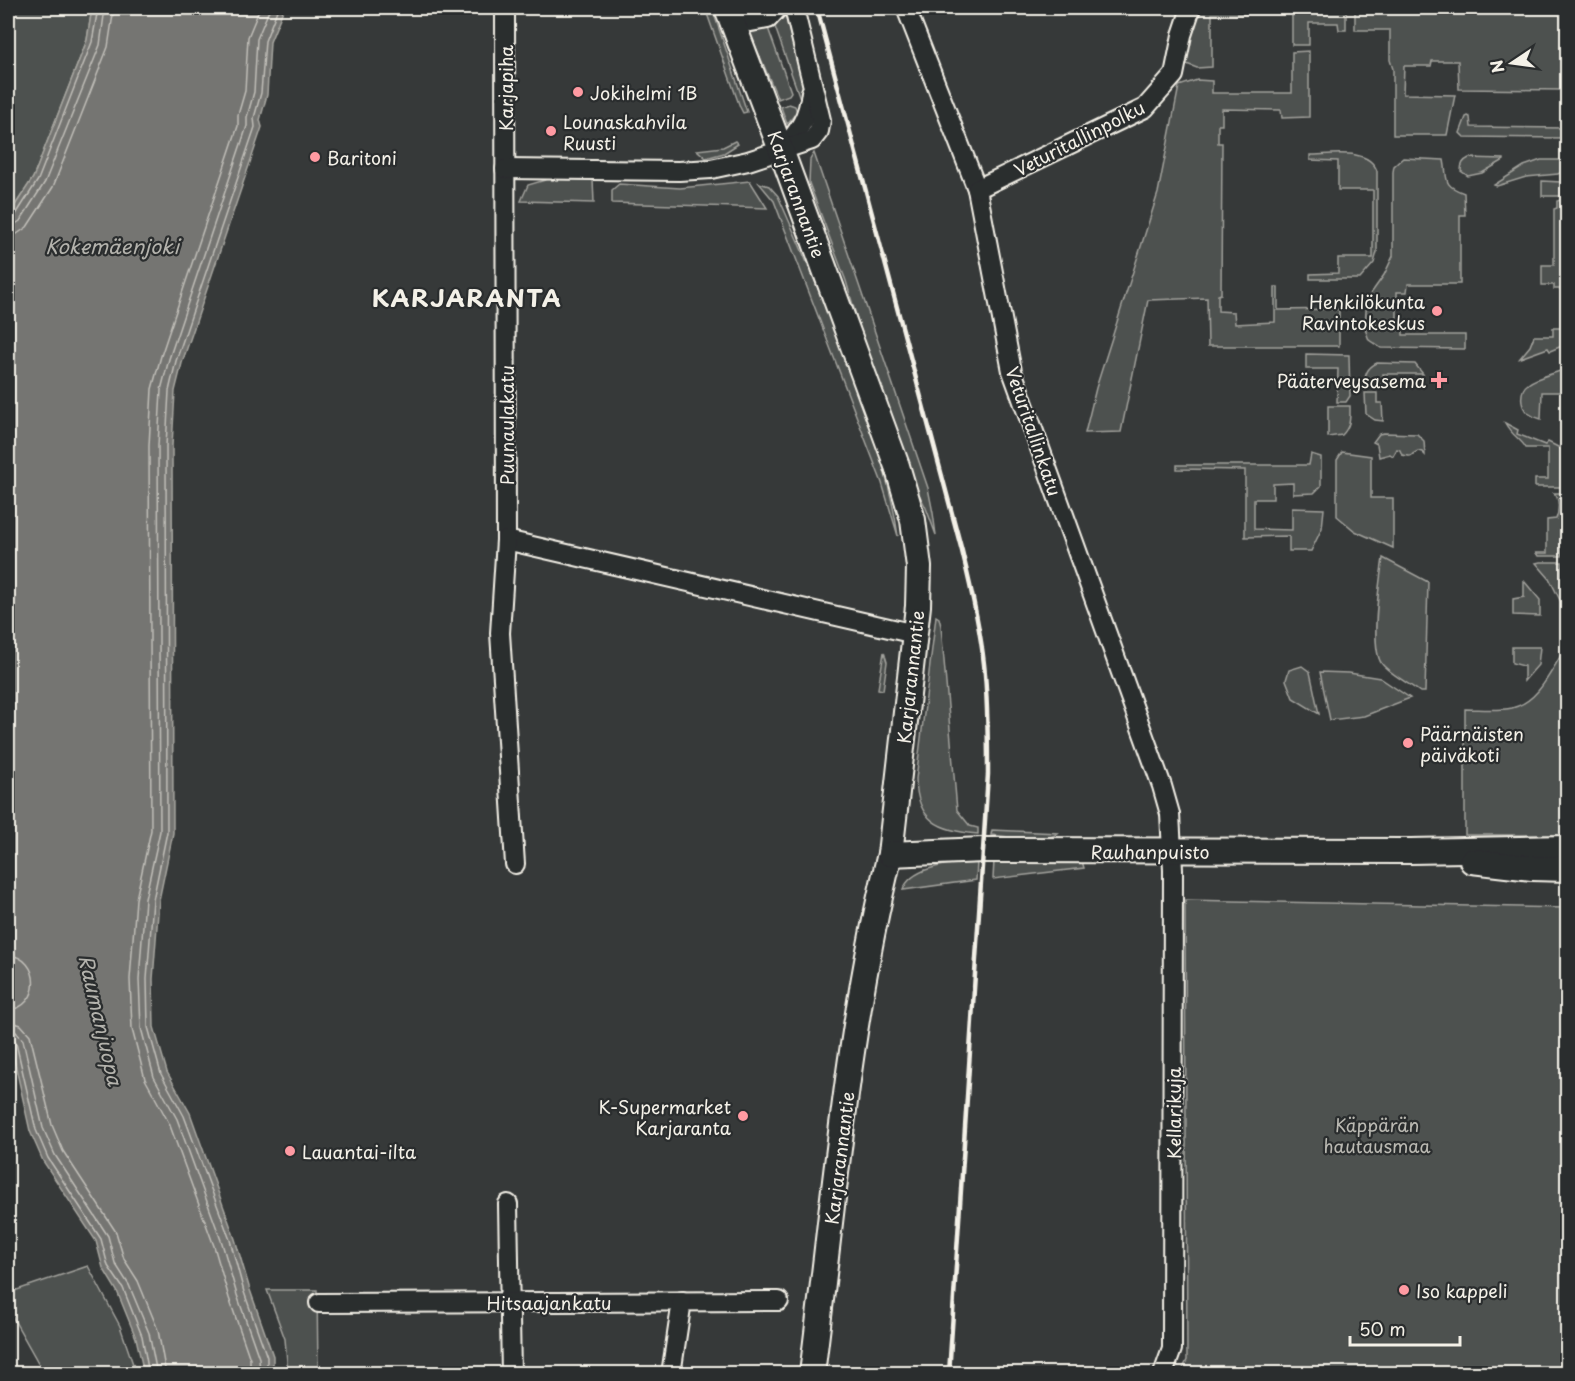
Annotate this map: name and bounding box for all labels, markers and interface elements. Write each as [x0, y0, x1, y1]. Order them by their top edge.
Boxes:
north arrow [1482, 33, 1542, 93]
street label: Karjapiha [492, 45, 519, 131]
text: N [1483, 58, 1510, 75]
place label: Jokihelmi 1B [590, 79, 697, 106]
marker: Jokihelmi 1B [571, 85, 585, 99]
street label: Veturitallinpolku [1009, 93, 1149, 183]
place label: Lounaskahvila Ruusti [563, 108, 688, 156]
marker: Lounaskahvila Ruusti [544, 124, 558, 138]
street label: Karjarannantie [761, 127, 833, 261]
place label: Baritoni [327, 144, 397, 171]
marker: Baritoni [308, 150, 322, 164]
water label: Kokemäenjoki [45, 231, 182, 261]
district label: KARJARANTA [372, 279, 562, 315]
place label: Henkilökunta Ravintokeskus [1301, 288, 1426, 336]
marker: Henkilökunta Ravintokeskus [1430, 304, 1444, 318]
street label: Veturitallinkatu [999, 363, 1069, 499]
street label: Puunaulakatu [493, 365, 520, 485]
place label: Pääterveysasema [1277, 367, 1427, 394]
marker: Pääterveysasema [1430, 371, 1448, 389]
street label: Karjarannantie [890, 609, 930, 745]
place label: Päärnäisten päiväkoti [1420, 720, 1524, 768]
marker: Päärnäisten päiväkoti [1401, 736, 1415, 750]
street label: Rauhanpuisto [1091, 838, 1209, 865]
water label: Raumanjuopa [71, 952, 131, 1089]
street label: Kellarikuja [1160, 1066, 1187, 1159]
street label: Karjarannantie [817, 1090, 861, 1226]
place label: K-Supermarket Karjaranta [598, 1093, 732, 1141]
marker: K-Supermarket Karjaranta [736, 1109, 750, 1123]
park label: Käppärän hautausmaa [1323, 1111, 1431, 1159]
place label: Lauantai-ilta [302, 1138, 417, 1165]
marker: Lauantai-ilta [283, 1144, 297, 1158]
place label: Iso kappeli [1416, 1277, 1508, 1304]
marker: Iso kappeli [1397, 1283, 1411, 1297]
street label: Hitsaajankatu [486, 1289, 612, 1316]
scale bar [1350, 1309, 1460, 1347]
text: 50 m [1359, 1315, 1406, 1342]

